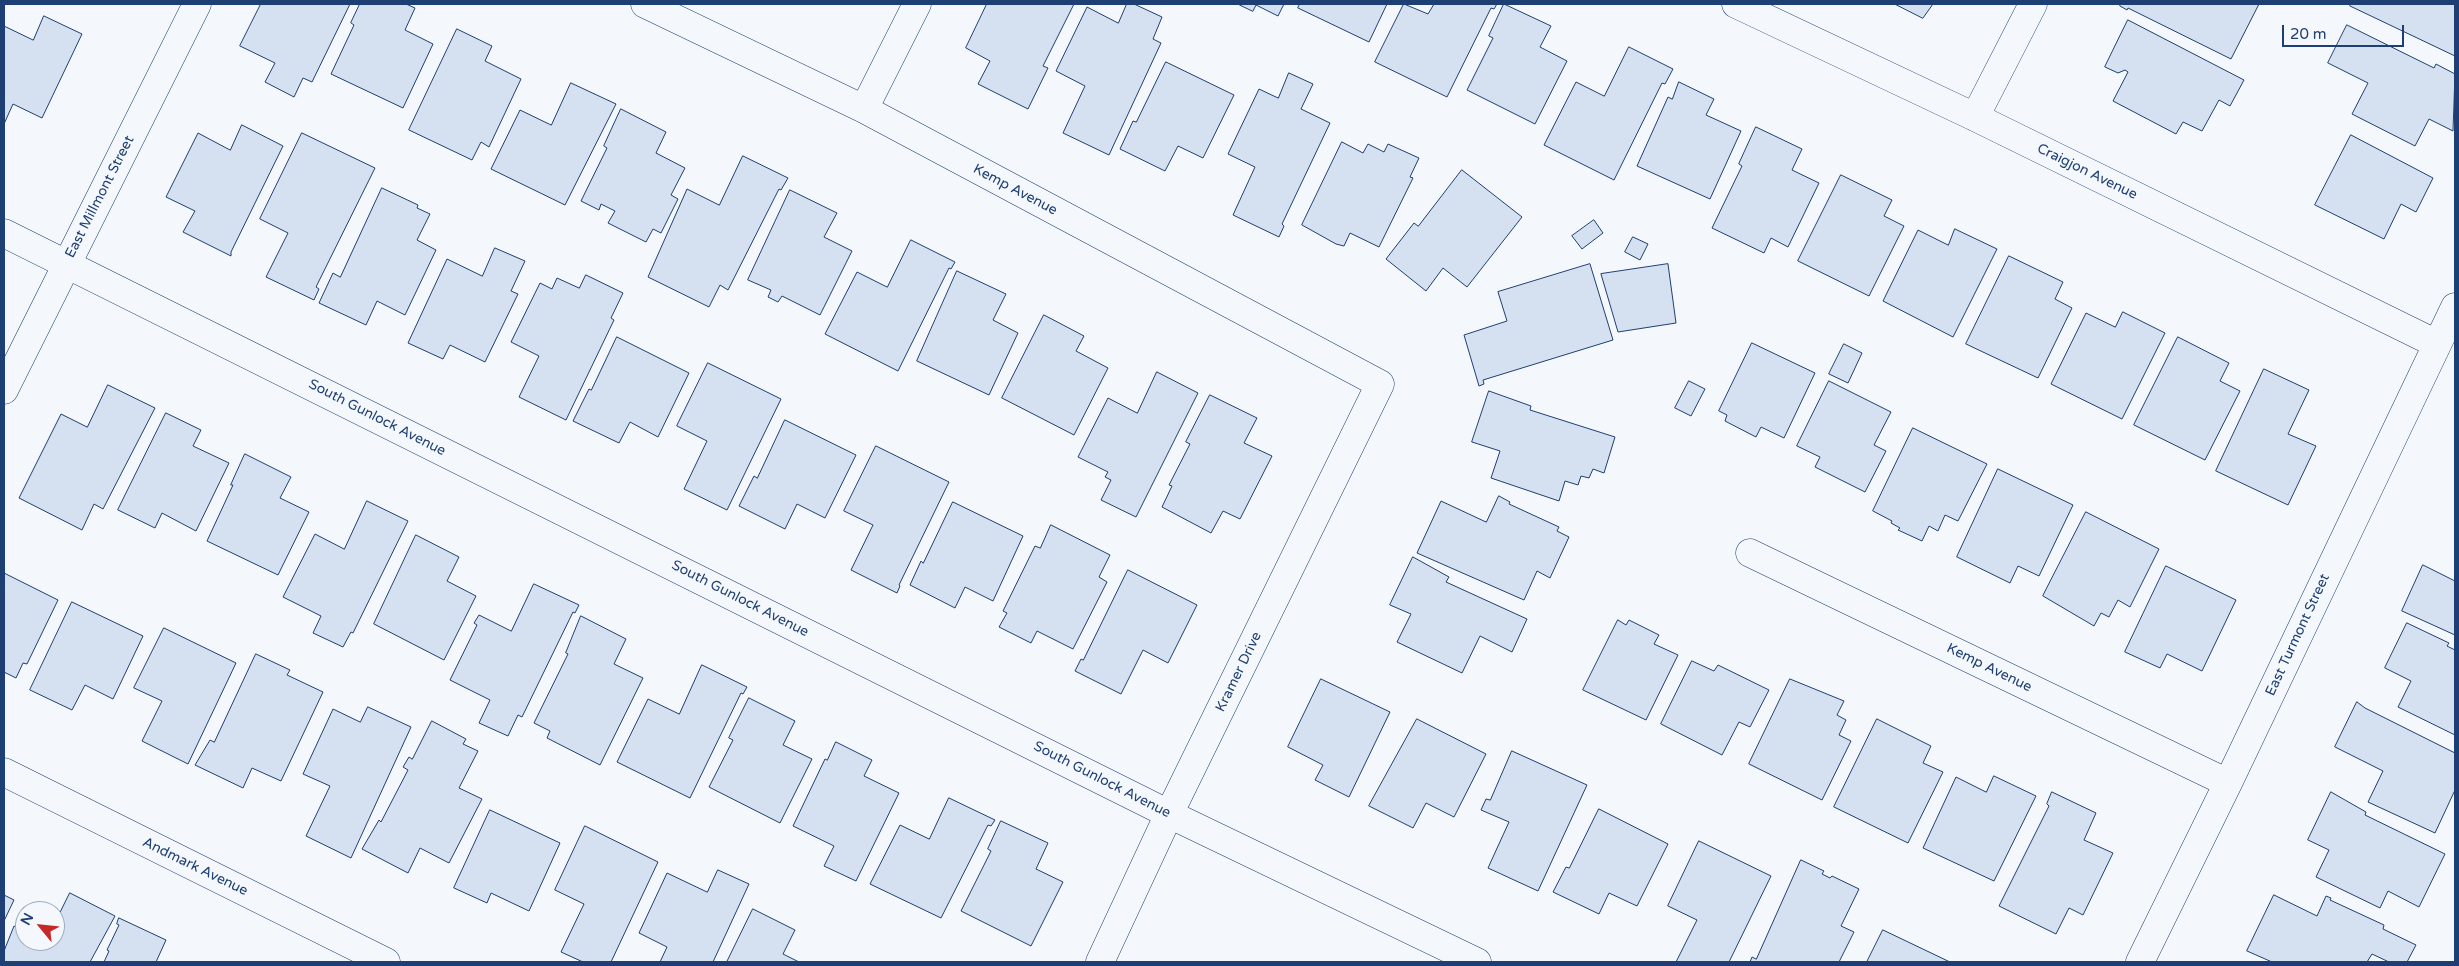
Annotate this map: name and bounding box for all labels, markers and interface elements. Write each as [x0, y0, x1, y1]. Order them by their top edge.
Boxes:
scale bar [2284, 15, 2406, 47]
text: 20 m [2290, 25, 2327, 43]
street label: East Millmont Street [62, 133, 138, 261]
street label: Craigjon Avenue [2034, 140, 2140, 204]
street label: Kemp Avenue [970, 161, 1060, 219]
street label: South Gunlock Avenue [306, 376, 448, 460]
street label: South Gunlock Avenue [669, 557, 811, 641]
street label: East Turmont Street [2262, 571, 2334, 699]
street label: Kramer Drive [1212, 629, 1266, 715]
street label: Kemp Avenue [1944, 640, 2034, 696]
street label: South Gunlock Avenue [1031, 738, 1173, 822]
street label: Andmark Avenue [140, 834, 250, 900]
north arrow [15, 901, 65, 951]
text: N [17, 910, 37, 928]

